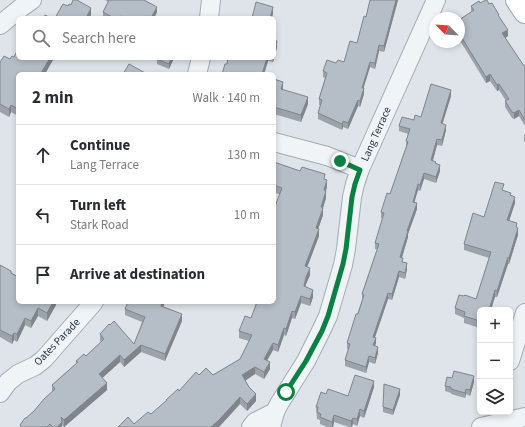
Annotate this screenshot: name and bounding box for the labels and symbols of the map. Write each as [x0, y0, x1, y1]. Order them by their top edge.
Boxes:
north arrow [429, 12, 465, 48]
street label: Lang Terrace [357, 104, 395, 164]
route end [331, 152, 349, 170]
street label: Oates Parade [31, 315, 84, 369]
route start [277, 383, 295, 401]

